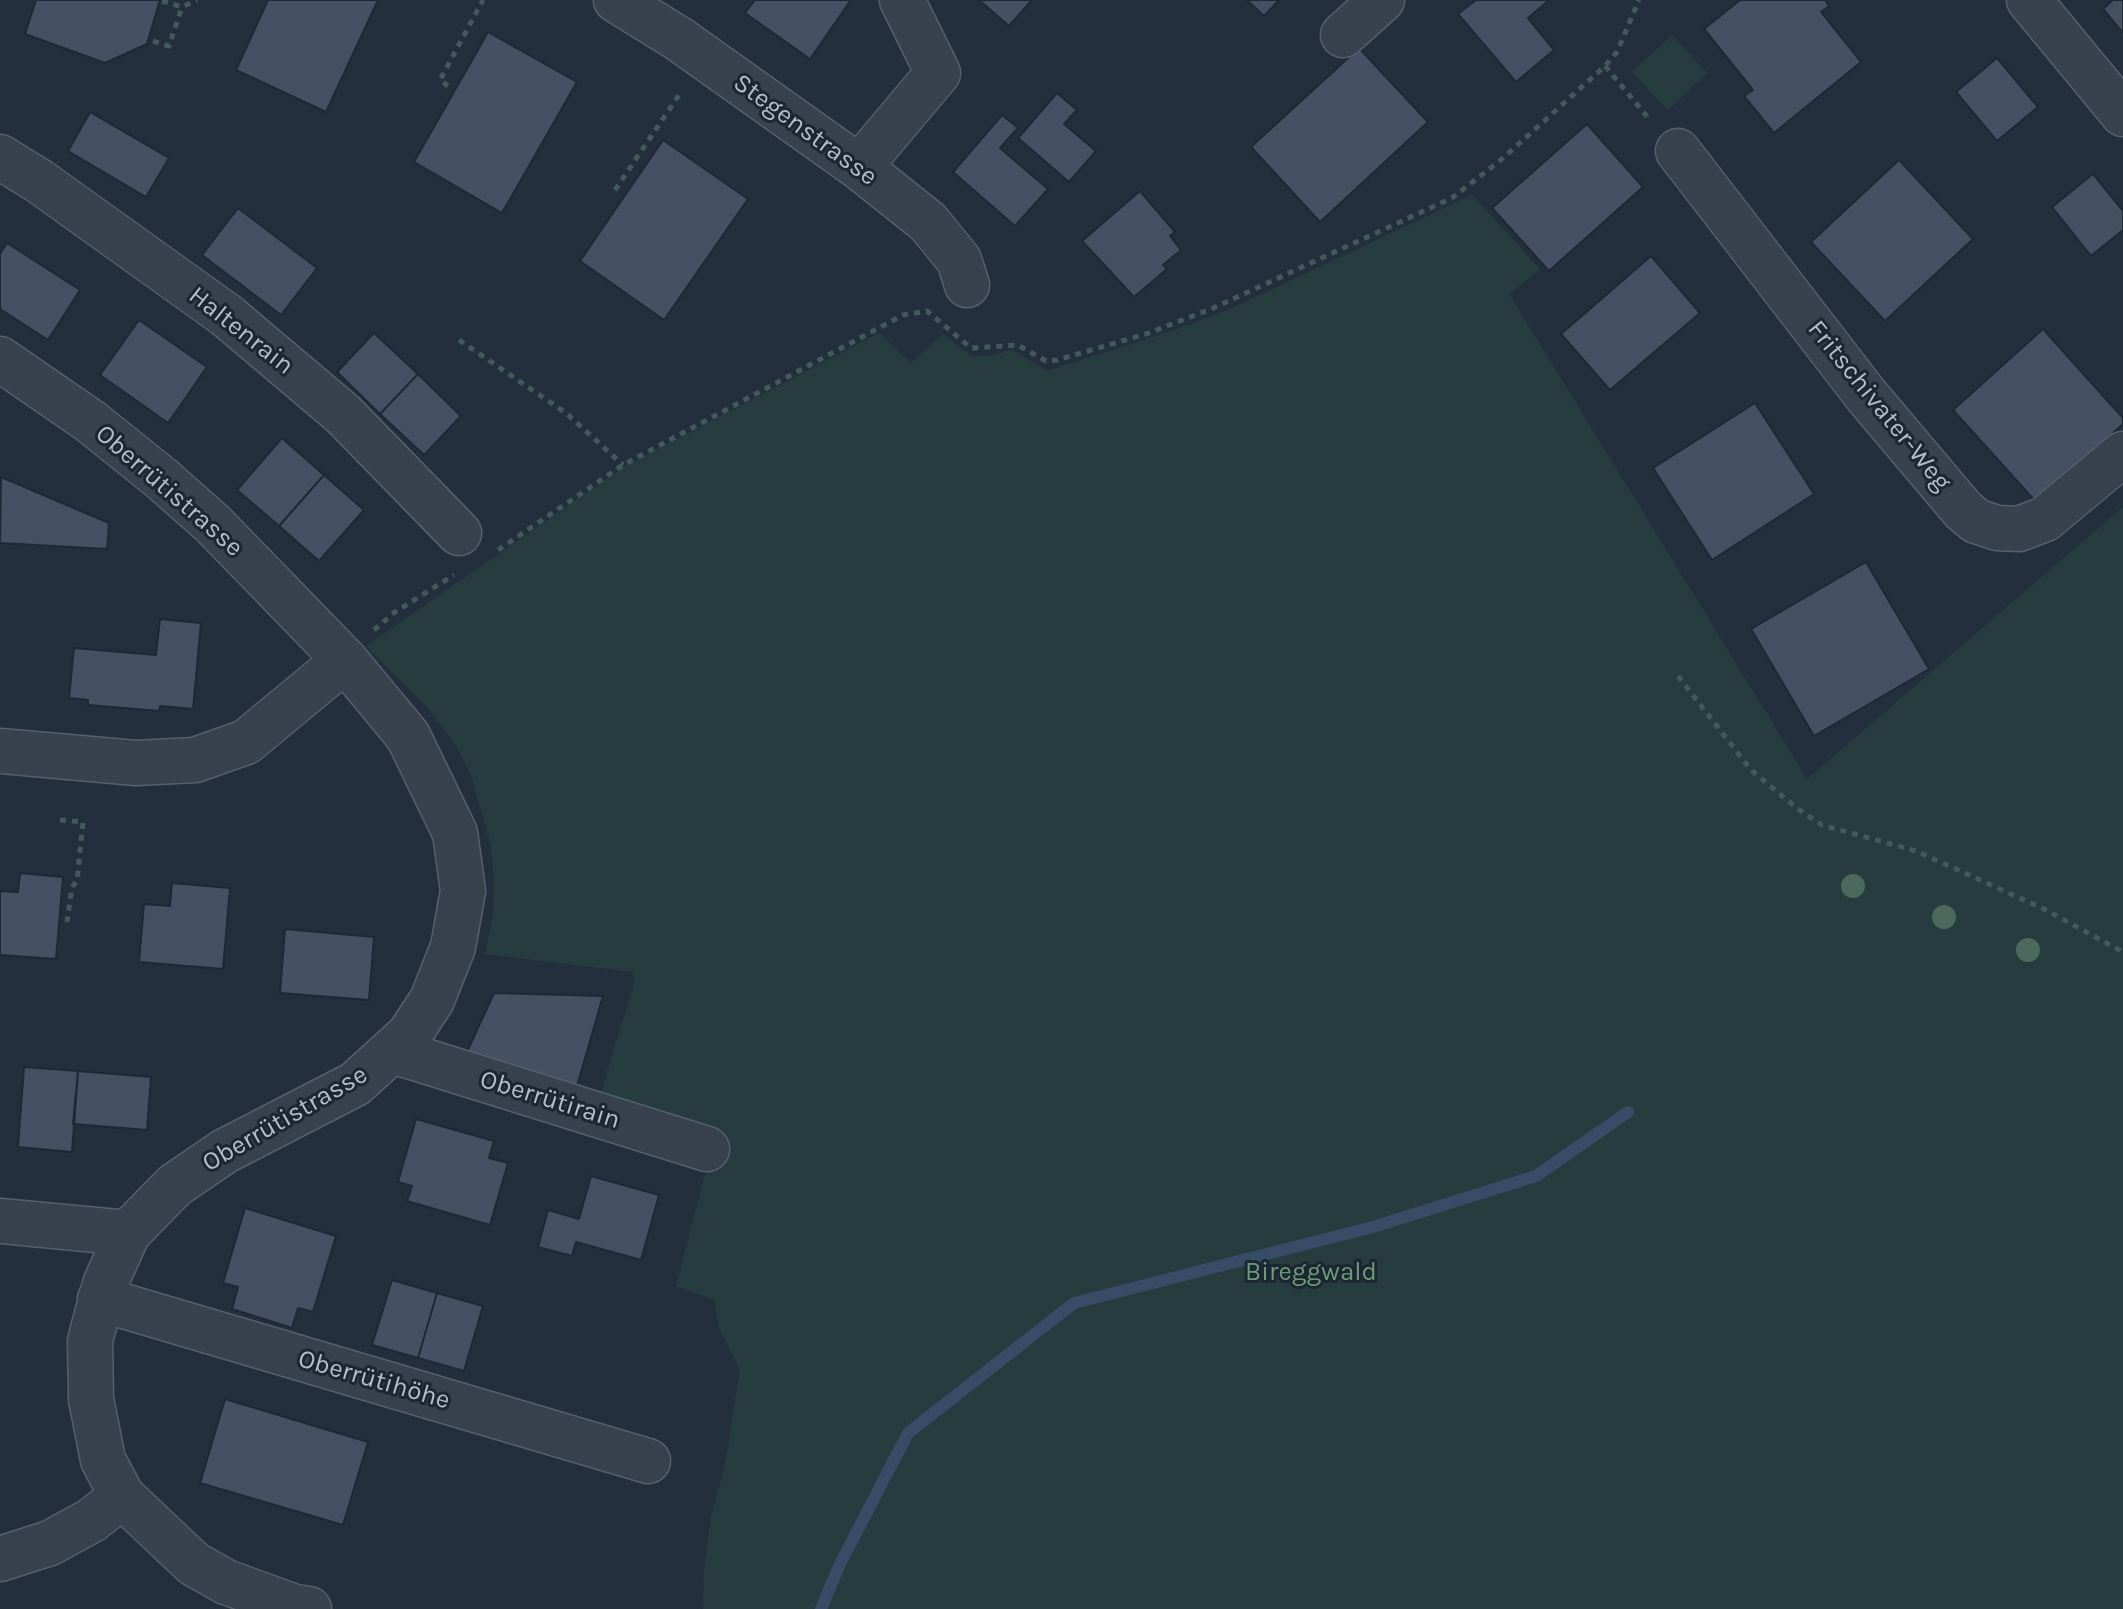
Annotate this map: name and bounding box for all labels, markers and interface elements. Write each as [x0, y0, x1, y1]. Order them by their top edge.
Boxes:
street label: Stegenstrasse [727, 67, 883, 193]
street label: Haltenrain [182, 280, 300, 382]
street label: Fritschivater-Weg [1801, 314, 1957, 498]
street label: Oberrütistrasse [89, 418, 249, 564]
street label: Oberrütistrasse [197, 1059, 373, 1179]
street label: Oberrütirain [476, 1064, 624, 1136]
park label: Bireggwald [1245, 1257, 1377, 1289]
street label: Oberrütihöhe [294, 1343, 454, 1417]

